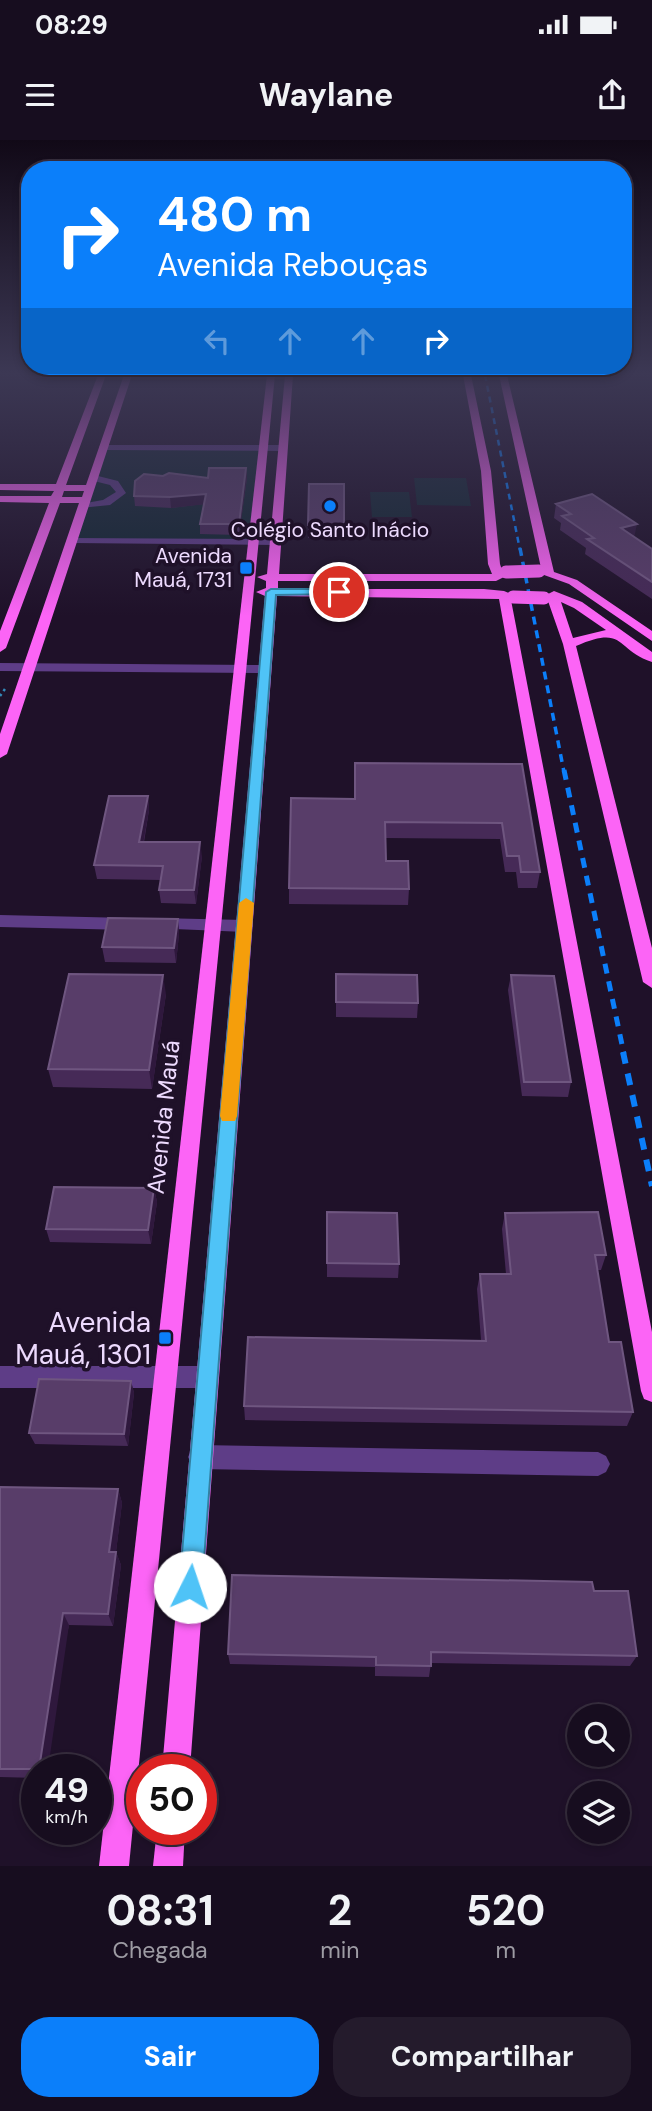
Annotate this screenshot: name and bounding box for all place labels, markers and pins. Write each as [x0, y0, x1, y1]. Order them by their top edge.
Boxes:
marker: Colégio Santo Inácio [322, 498, 338, 514]
place label: Colégio Santo Inácio [231, 516, 429, 544]
place label: Avenida Mauá, 1731 [134, 542, 232, 594]
marker: Avenida Mauá, 1731 [238, 560, 254, 576]
pin [309, 562, 369, 622]
place label: Avenida Mauá, 1301 [15, 1304, 151, 1373]
marker: Avenida Mauá, 1301 [157, 1330, 173, 1346]

